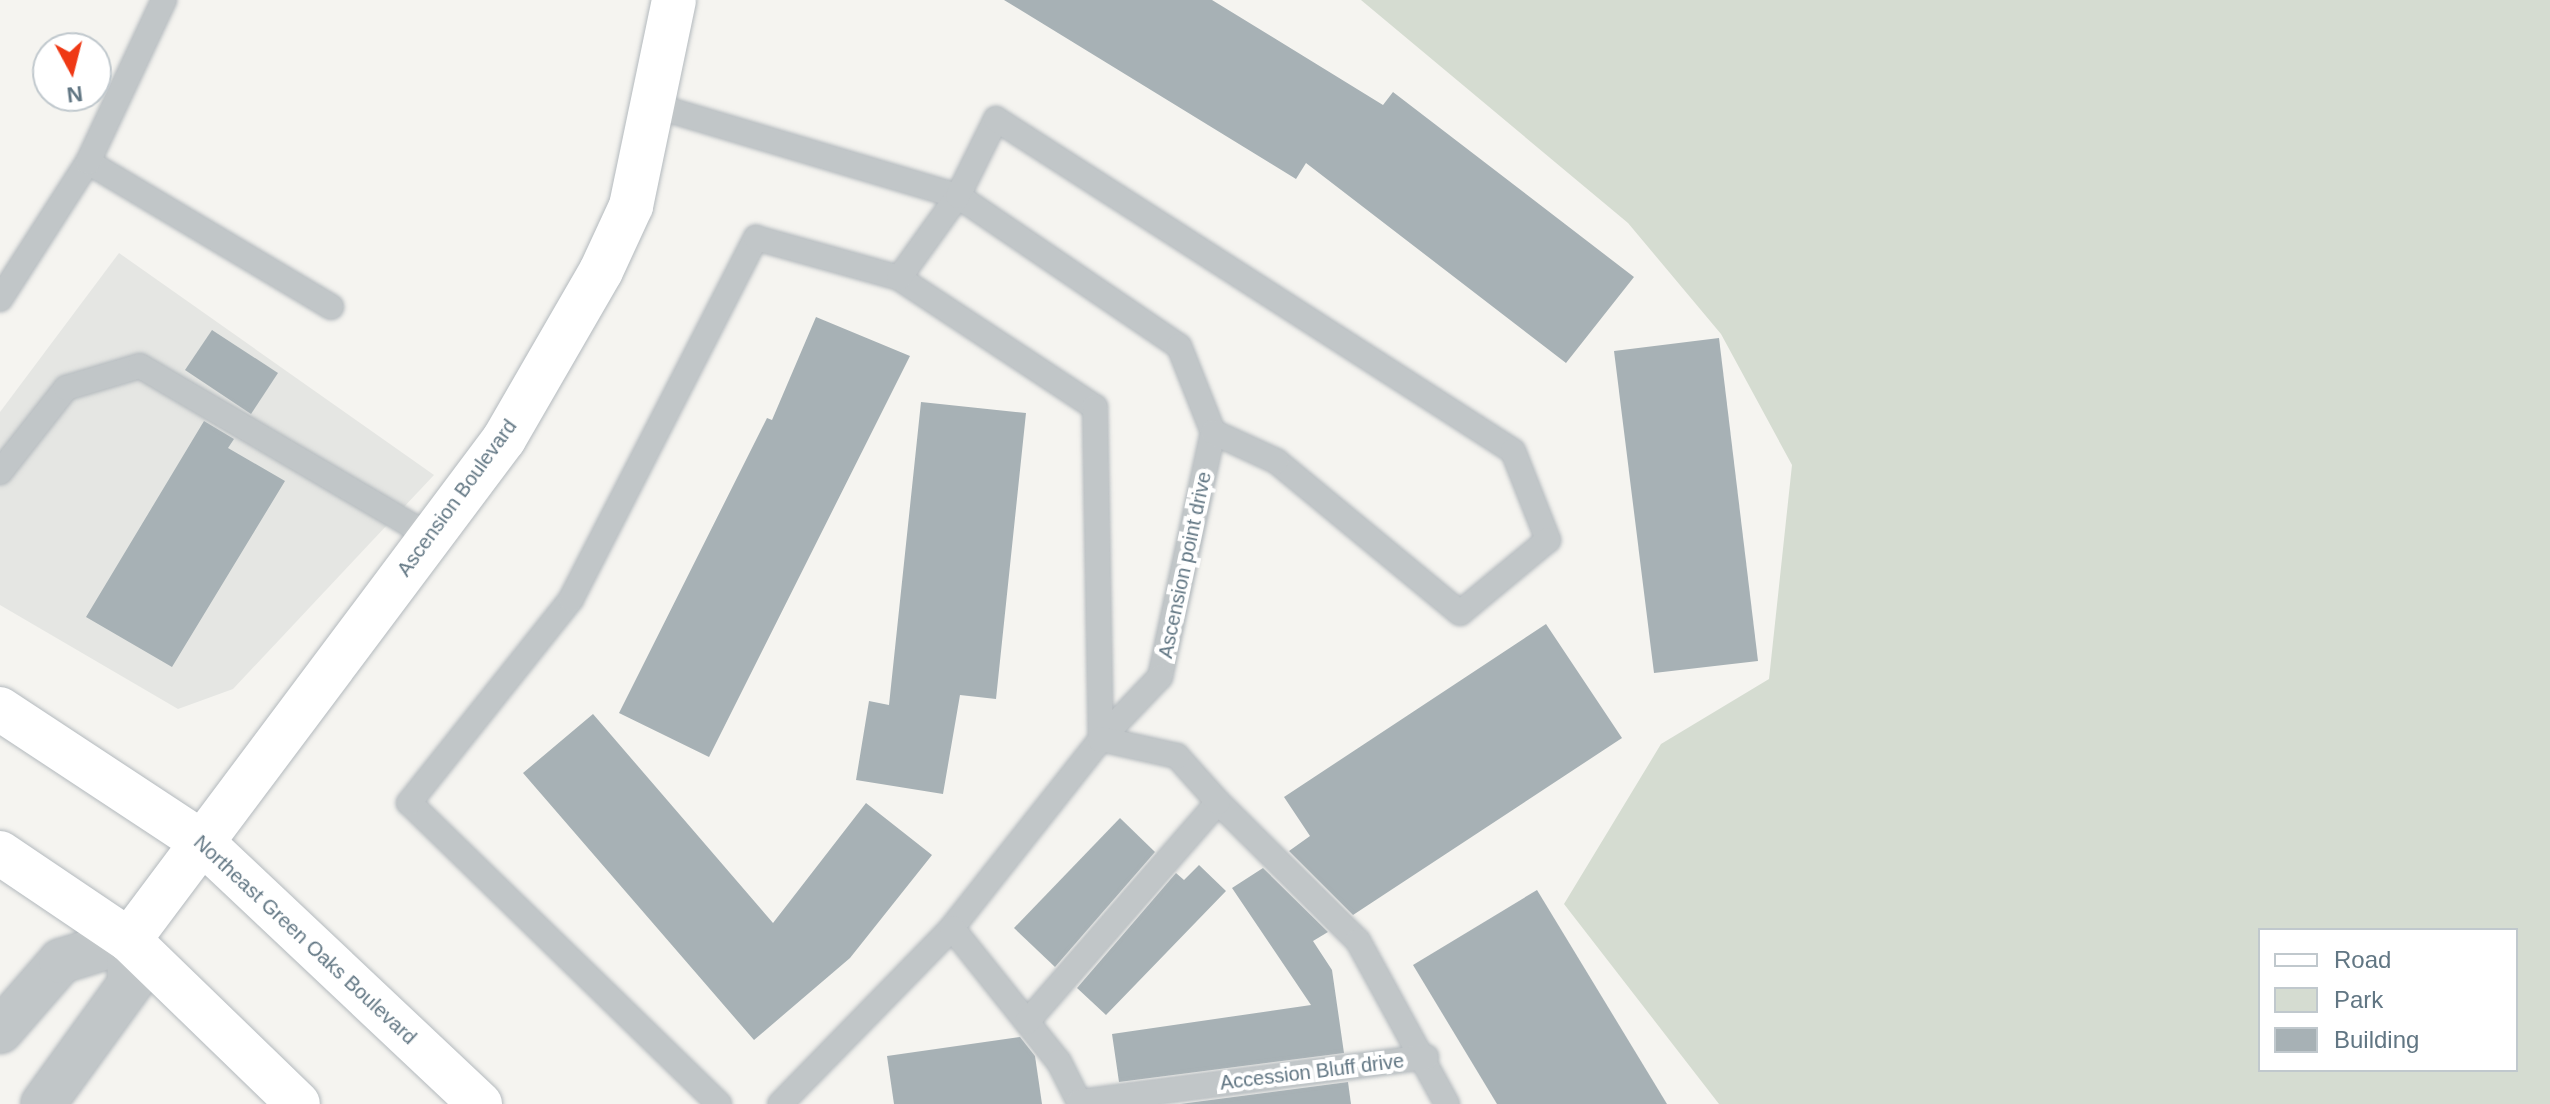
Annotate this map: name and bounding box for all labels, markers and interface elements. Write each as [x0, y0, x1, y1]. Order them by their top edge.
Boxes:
north arrow [32, 32, 112, 112]
text: N [65, 81, 84, 108]
street label: Ascension Boulevard [392, 415, 522, 581]
street label: Ascension point drive [1153, 470, 1217, 660]
street label: Northeast Green Oaks Boulevard [189, 830, 421, 1050]
legend [2258, 928, 2518, 1072]
text: Road [2334, 946, 2391, 973]
text: Park [2334, 986, 2383, 1013]
text: Building [2334, 1026, 2419, 1053]
street label: Accession Bluff drive [1219, 1049, 1405, 1095]

